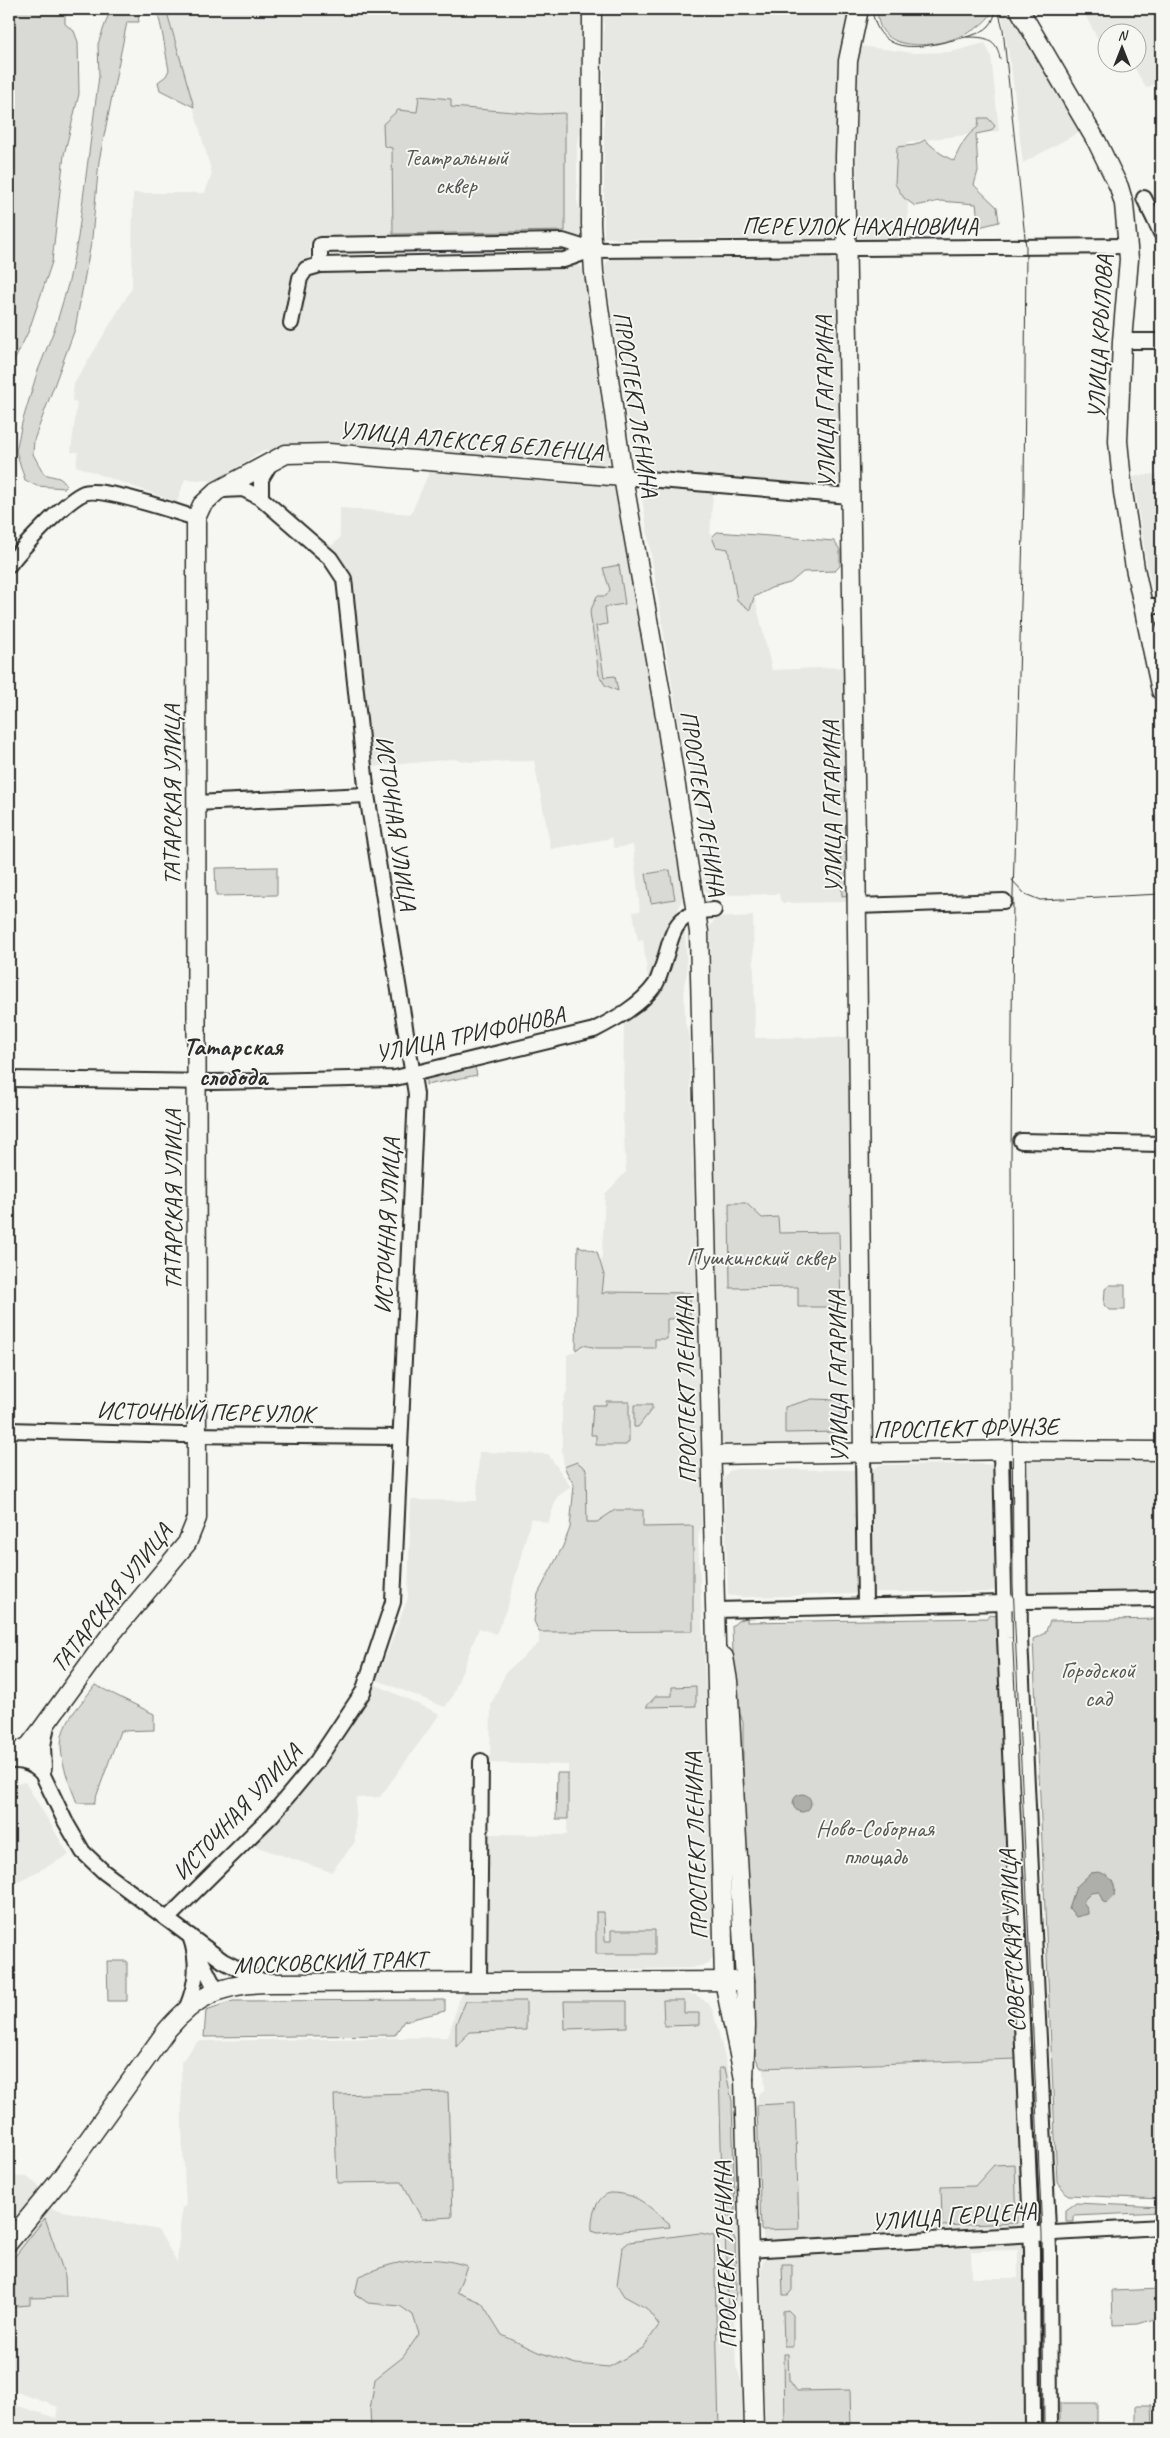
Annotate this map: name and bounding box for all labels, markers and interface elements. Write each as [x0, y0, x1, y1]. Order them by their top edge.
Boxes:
north arrow [1098, 22, 1148, 72]
text: N [1118, 27, 1129, 44]
park label: Театральный сквер [404, 142, 510, 200]
street label: ПЕРЕУЛОК НАХАНОВИЧА [742, 211, 979, 241]
street label: УЛИЦА КРЫЛОВА [1081, 253, 1119, 420]
street label: ПРОСПЕКТ ЛЕНИНА [607, 309, 666, 500]
street label: УЛИЦА ГАГАРИНА [808, 315, 842, 488]
street label: УЛИЦА АЛЕКСЕЯ БЕЛЕНЦА [338, 415, 605, 468]
street label: ТАТАРСКАЯ УЛИЦА [157, 704, 187, 885]
street label: ПРОСПЕКТ ЛЕНИНА [674, 708, 733, 899]
street label: УЛИЦА ГАГАРИНА [815, 720, 849, 893]
street label: ИСТОЧНАЯ УЛИЦА [369, 734, 423, 913]
street label: УЛИЦА ТРИФОНОВА [373, 999, 568, 1069]
district label: Татарская слобода [183, 1030, 284, 1093]
street label: ТАТАРСКАЯ УЛИЦА [158, 1109, 188, 1290]
street label: ИСТОЧНАЯ УЛИЦА [367, 1136, 407, 1315]
park label: Пушкинский сквер [686, 1242, 837, 1272]
street label: УЛИЦА ГАГАРИНА [821, 1290, 855, 1463]
street label: ПРОСПЕКТ ЛЕНИНА [669, 1295, 703, 1484]
street label: ИСТОЧНЫЙ ПЕРЕУЛОК [96, 1395, 319, 1429]
street label: ПРОСПЕКТ ФРУНЗЕ [873, 1411, 1062, 1445]
street label: ТАТАРСКАЯ УЛИЦА [44, 1517, 179, 1678]
park label: Городской сад [1061, 1655, 1137, 1713]
street label: ИСТОЧНАЯ УЛИЦА [166, 1737, 309, 1887]
street label: ПРОСПЕКТ ЛЕНИНА [678, 1751, 714, 1940]
park label: Ново-Соборная площадь [816, 1813, 936, 1871]
street label: СОВЕТСКАЯ УЛИЦА [992, 1848, 1032, 2033]
street label: МОСКОВСКИЙ ТРАКТ [233, 1943, 432, 1980]
street label: ПРОСПЕКТ ЛЕНИНА [707, 2160, 743, 2349]
street label: УЛИЦА ГЕРЦЕНА [870, 2195, 1039, 2237]

